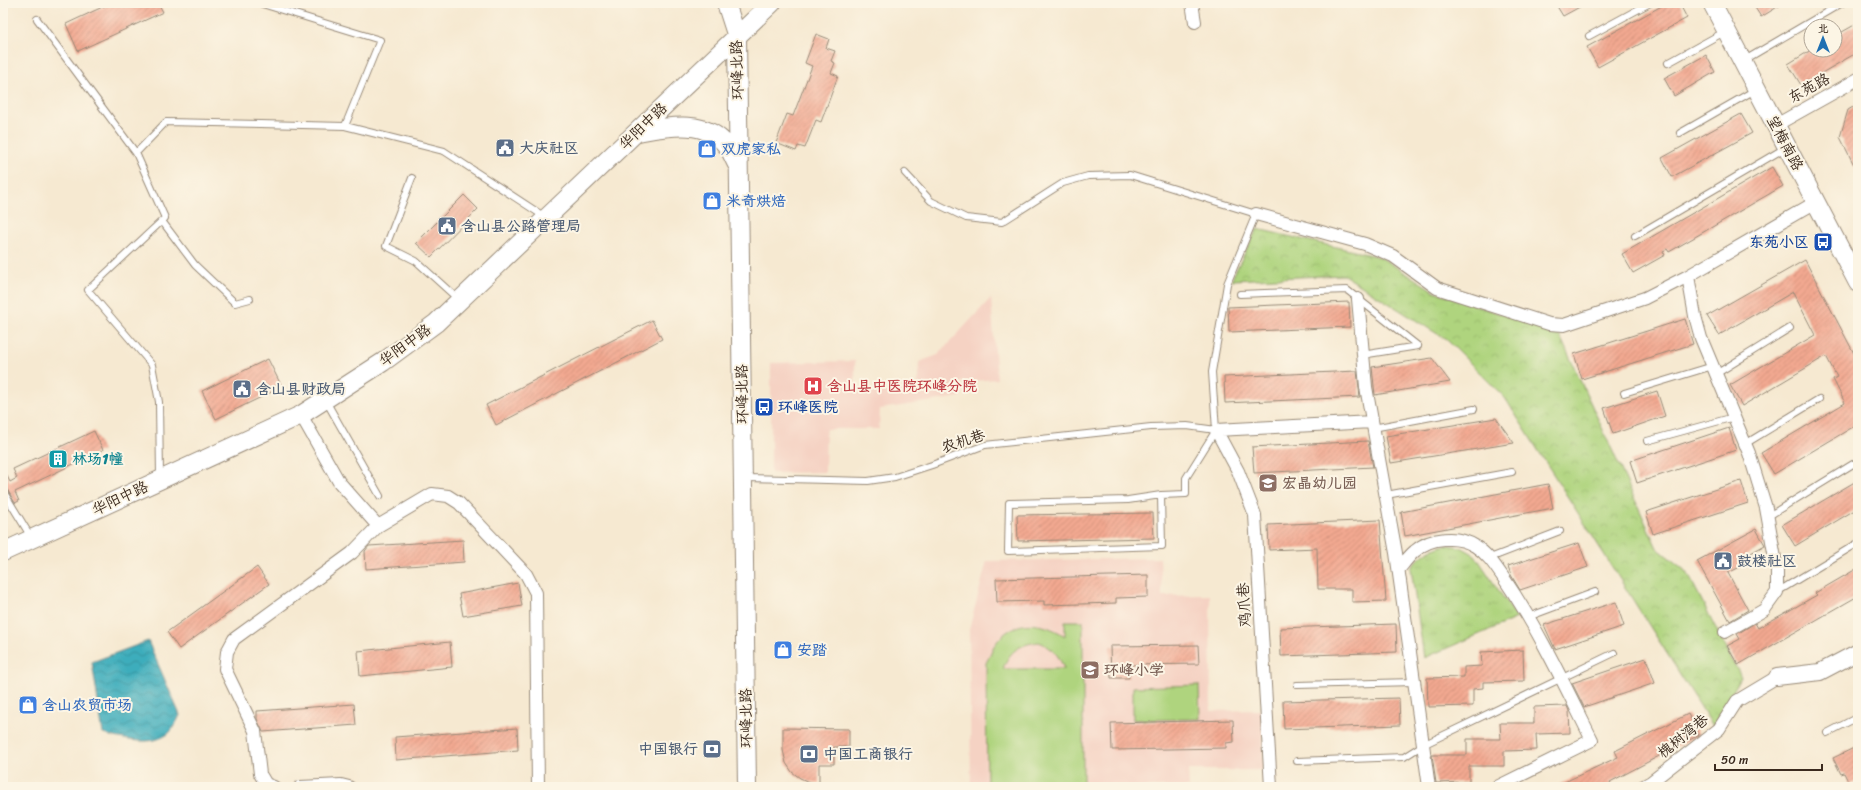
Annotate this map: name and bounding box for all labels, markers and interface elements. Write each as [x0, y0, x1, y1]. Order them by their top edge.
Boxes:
north arrow [1803, 18, 1843, 58]
text: 北 [1818, 19, 1829, 38]
street label: 环峰北路 [723, 40, 751, 100]
street label: 东苑路 [1783, 66, 1835, 110]
street label: 华阳中路 [612, 96, 674, 156]
street label: 望梅南路 [1759, 110, 1811, 176]
place label: 大庆社区 [519, 135, 579, 161]
place label: 双虎家私 [721, 136, 781, 162]
public building icon: 大庆社区 [494, 137, 516, 159]
shop icon: 双虎家私 [696, 138, 718, 160]
place label: 米奇烘焙 [726, 188, 786, 214]
shop icon: 米奇烘焙 [701, 190, 723, 212]
place label: 含山县公路管理局 [461, 213, 581, 239]
public building icon: 含山县公路管理局 [436, 215, 458, 237]
place label: 东苑小区 [1749, 229, 1809, 255]
bus stop icon: 东苑小区 [1812, 231, 1834, 253]
street label: 华阳中路 [373, 317, 437, 373]
street label: 环峰北路 [728, 364, 756, 424]
place label: 含山县中医院环峰分院 [827, 373, 977, 399]
hospital icon: 含山县中医院环峰分院 [802, 375, 824, 397]
place label: 含山县财政局 [256, 376, 346, 402]
public building icon: 含山县财政局 [231, 378, 253, 400]
place label: 环峰医院 [778, 394, 838, 420]
bus stop icon: 环峰医院 [753, 396, 775, 418]
street label: 农机巷 [938, 422, 988, 460]
place label: 林场1幢 [72, 446, 123, 472]
building icon: 林场1幢 [47, 448, 69, 470]
place label: 宏晶幼儿园 [1282, 470, 1357, 496]
school or university icon: 宏晶幼儿园 [1257, 472, 1279, 494]
street label: 华阳中路 [87, 474, 153, 522]
place label: 鼓楼社区 [1737, 548, 1797, 574]
public building icon: 鼓楼社区 [1712, 550, 1734, 572]
street label: 鸡爪巷 [1230, 582, 1258, 628]
place label: 安踏 [797, 637, 827, 663]
shop icon: 安踏 [772, 639, 794, 661]
place label: 环峰小学 [1104, 657, 1164, 683]
school or university icon: 环峰小学 [1079, 659, 1101, 681]
street label: 环峰北路 [732, 688, 760, 748]
place label: 含山农贸市场 [42, 692, 132, 718]
shop icon: 含山农贸市场 [17, 694, 39, 716]
street label: 槐树湾巷 [1651, 707, 1715, 765]
place label: 中国银行 [638, 736, 698, 762]
bank icon: 中国银行 [701, 738, 723, 760]
place label: 中国工商银行 [823, 741, 913, 767]
bank icon: 中国工商银行 [798, 743, 820, 765]
scale bar [1715, 746, 1822, 772]
text: 50 m [1721, 749, 1748, 771]

